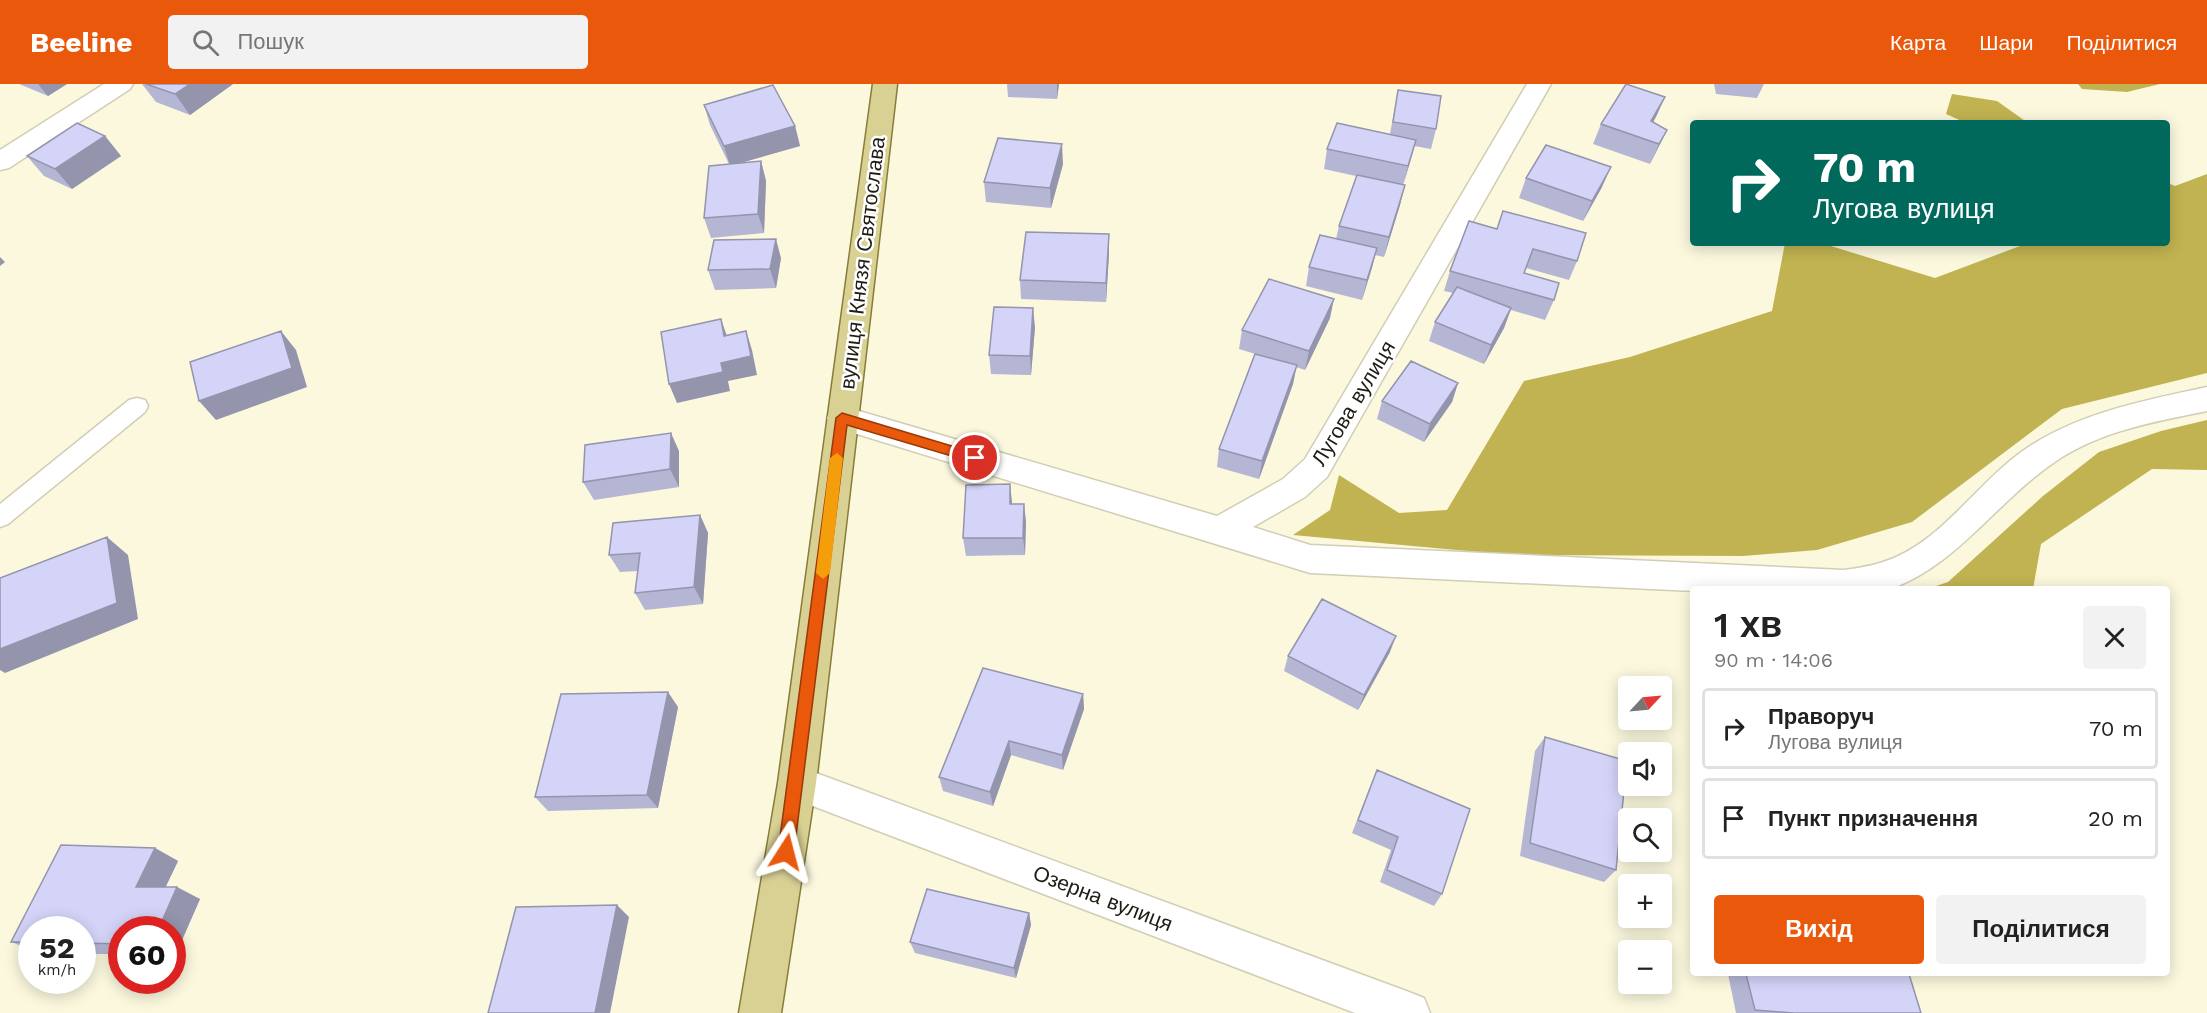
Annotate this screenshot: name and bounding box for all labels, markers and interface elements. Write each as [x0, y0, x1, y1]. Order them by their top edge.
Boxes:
search box [168, 15, 588, 69]
text: Beeline [30, 26, 132, 59]
icon: search [189, 26, 222, 59]
text: Пошук [237, 29, 304, 54]
text: Карта [1890, 30, 1946, 55]
text: Шари [1979, 30, 2034, 55]
text: Поділитися [2067, 30, 2177, 55]
street label: вулиця Князя Святослава [834, 135, 890, 391]
text: 70 m [1813, 143, 1916, 192]
icon: right [1714, 144, 1792, 222]
text: Лугова вулиця [1813, 193, 1995, 225]
street label: Лугова вулиця [1306, 336, 1400, 470]
pin [949, 432, 1000, 483]
icon: arrive [958, 441, 991, 474]
text: 1 хв [1714, 604, 1782, 646]
button: close [2083, 606, 2146, 669]
text: 90 m · 14:06 [1714, 648, 1833, 672]
north arrow [1618, 676, 1672, 730]
map controls [1618, 676, 1672, 994]
text: Праворуч [1768, 704, 1874, 729]
icon: right [1717, 712, 1750, 745]
text: 70 m [2089, 716, 2143, 741]
text: Лугова вулиця [1768, 730, 1903, 754]
button: sound [1618, 742, 1672, 796]
icon: arrive [1717, 802, 1750, 835]
text: Пункт призначення [1768, 806, 1978, 831]
text: 20 m [2088, 806, 2143, 831]
button: search [1618, 808, 1672, 862]
position arrow [754, 820, 818, 884]
street label: Озерна вулиця [1030, 860, 1176, 936]
button: + [1618, 874, 1672, 928]
button: Вихід [1714, 895, 1924, 964]
button: Поділитися [1936, 895, 2146, 964]
speed limit sign: 60 [108, 916, 186, 994]
text: 52 [39, 930, 75, 965]
button: − [1618, 940, 1672, 994]
text: km/h [38, 961, 76, 979]

